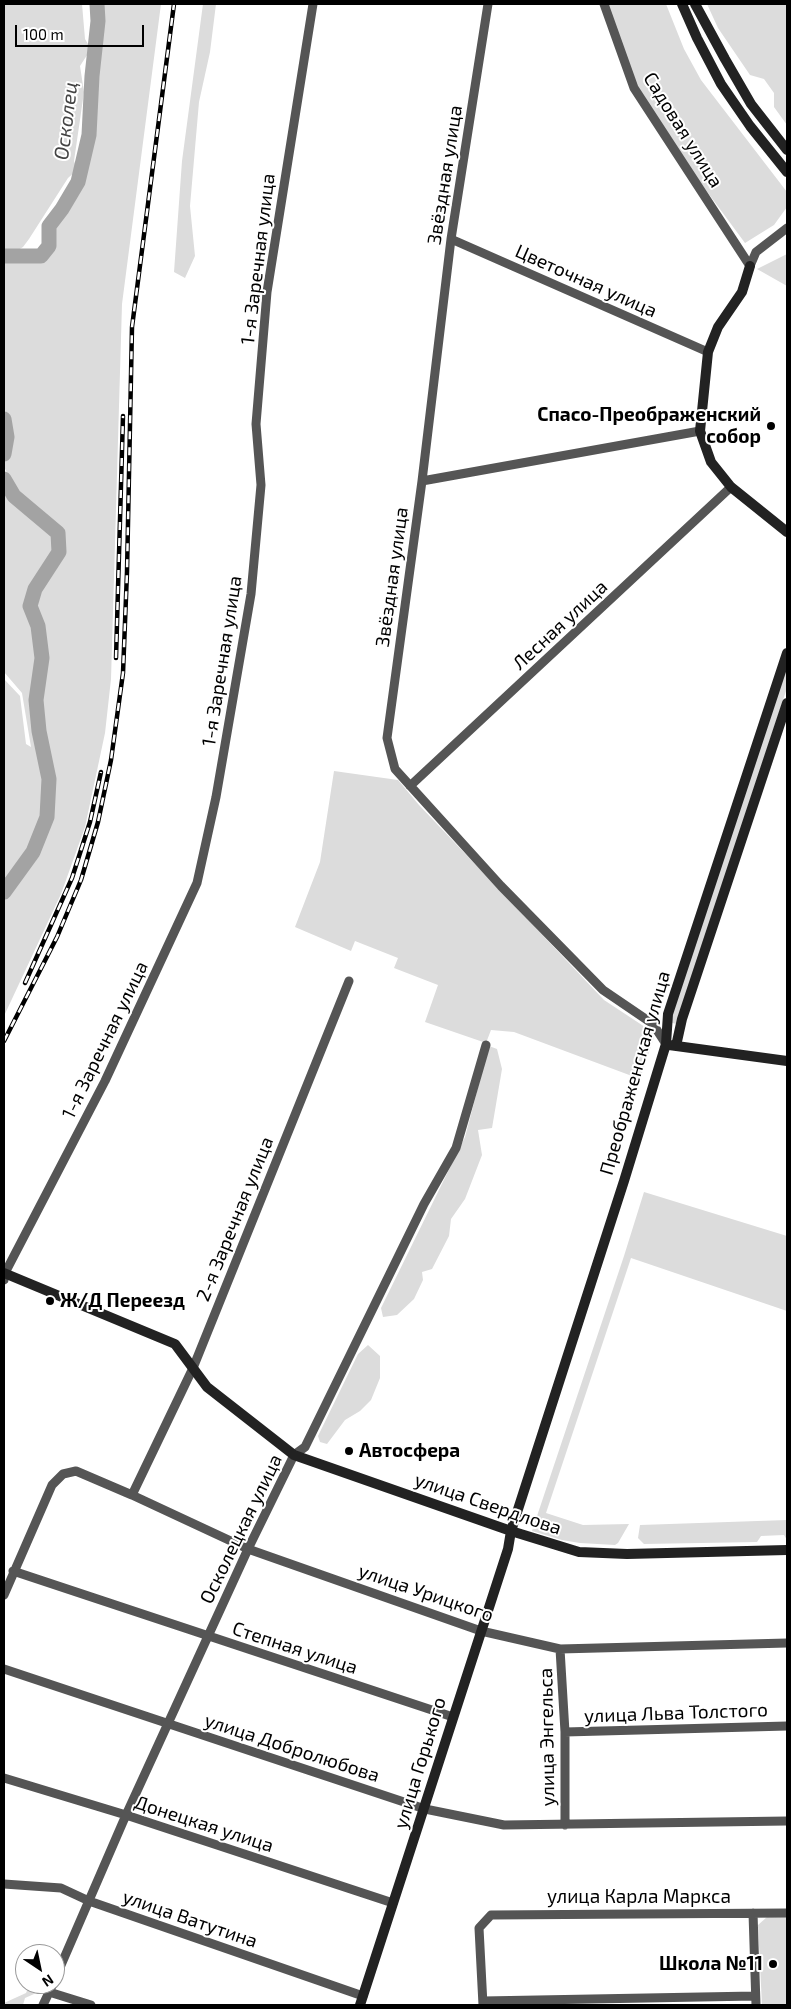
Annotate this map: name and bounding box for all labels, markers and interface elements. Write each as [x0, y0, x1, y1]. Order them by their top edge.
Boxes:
scale bar [18, 15, 146, 47]
text: 100 m [23, 25, 64, 43]
street label: Садовая улица [638, 68, 728, 192]
water label: Осколец [49, 80, 83, 162]
street label: Звёздная улица [423, 104, 467, 246]
street label: 1-я Заречная улица [236, 172, 280, 346]
street label: Цветочная улица [512, 240, 660, 322]
place label: Спасо-Преображенский собор [537, 404, 761, 448]
marker: Спасо-Преображенский собор [765, 420, 777, 432]
street label: Звёздная улица [371, 506, 413, 648]
street label: 1-я Заречная улица [197, 574, 247, 748]
street label: Лесная улица [508, 575, 612, 675]
street label: 1-я Заречная улица [57, 958, 153, 1122]
street label: Преображенская улица [595, 968, 675, 1178]
street label: 2-я Заречная улица [192, 1133, 278, 1305]
place label: Ж/Д Переезд [60, 1290, 185, 1312]
marker: Ж/Д Переезд [44, 1295, 56, 1307]
place label: Автосфера [359, 1440, 460, 1462]
marker: Автосфера [343, 1445, 355, 1457]
street label: Осколецкая улица [195, 1451, 287, 1607]
street label: улица Свердлова [412, 1468, 564, 1540]
street label: улица Урицкого [355, 1559, 497, 1627]
street label: Степная улица [229, 1617, 361, 1679]
street label: улица Энгельса [534, 1668, 560, 1806]
street label: улица Горького [389, 1694, 451, 1832]
street label: улица Льва Толстого [584, 1698, 768, 1728]
street label: улица Добролюбова [202, 1709, 382, 1787]
street label: Донецкая улица [132, 1791, 276, 1857]
street label: улица Ватутина [120, 1885, 260, 1953]
street label: улица Карла Маркса [547, 1886, 731, 1908]
north arrow [15, 1944, 65, 1994]
place label: Школа №11 [659, 1953, 763, 1975]
marker: Школа №11 [767, 1958, 779, 1970]
text: N [39, 1971, 57, 1991]

